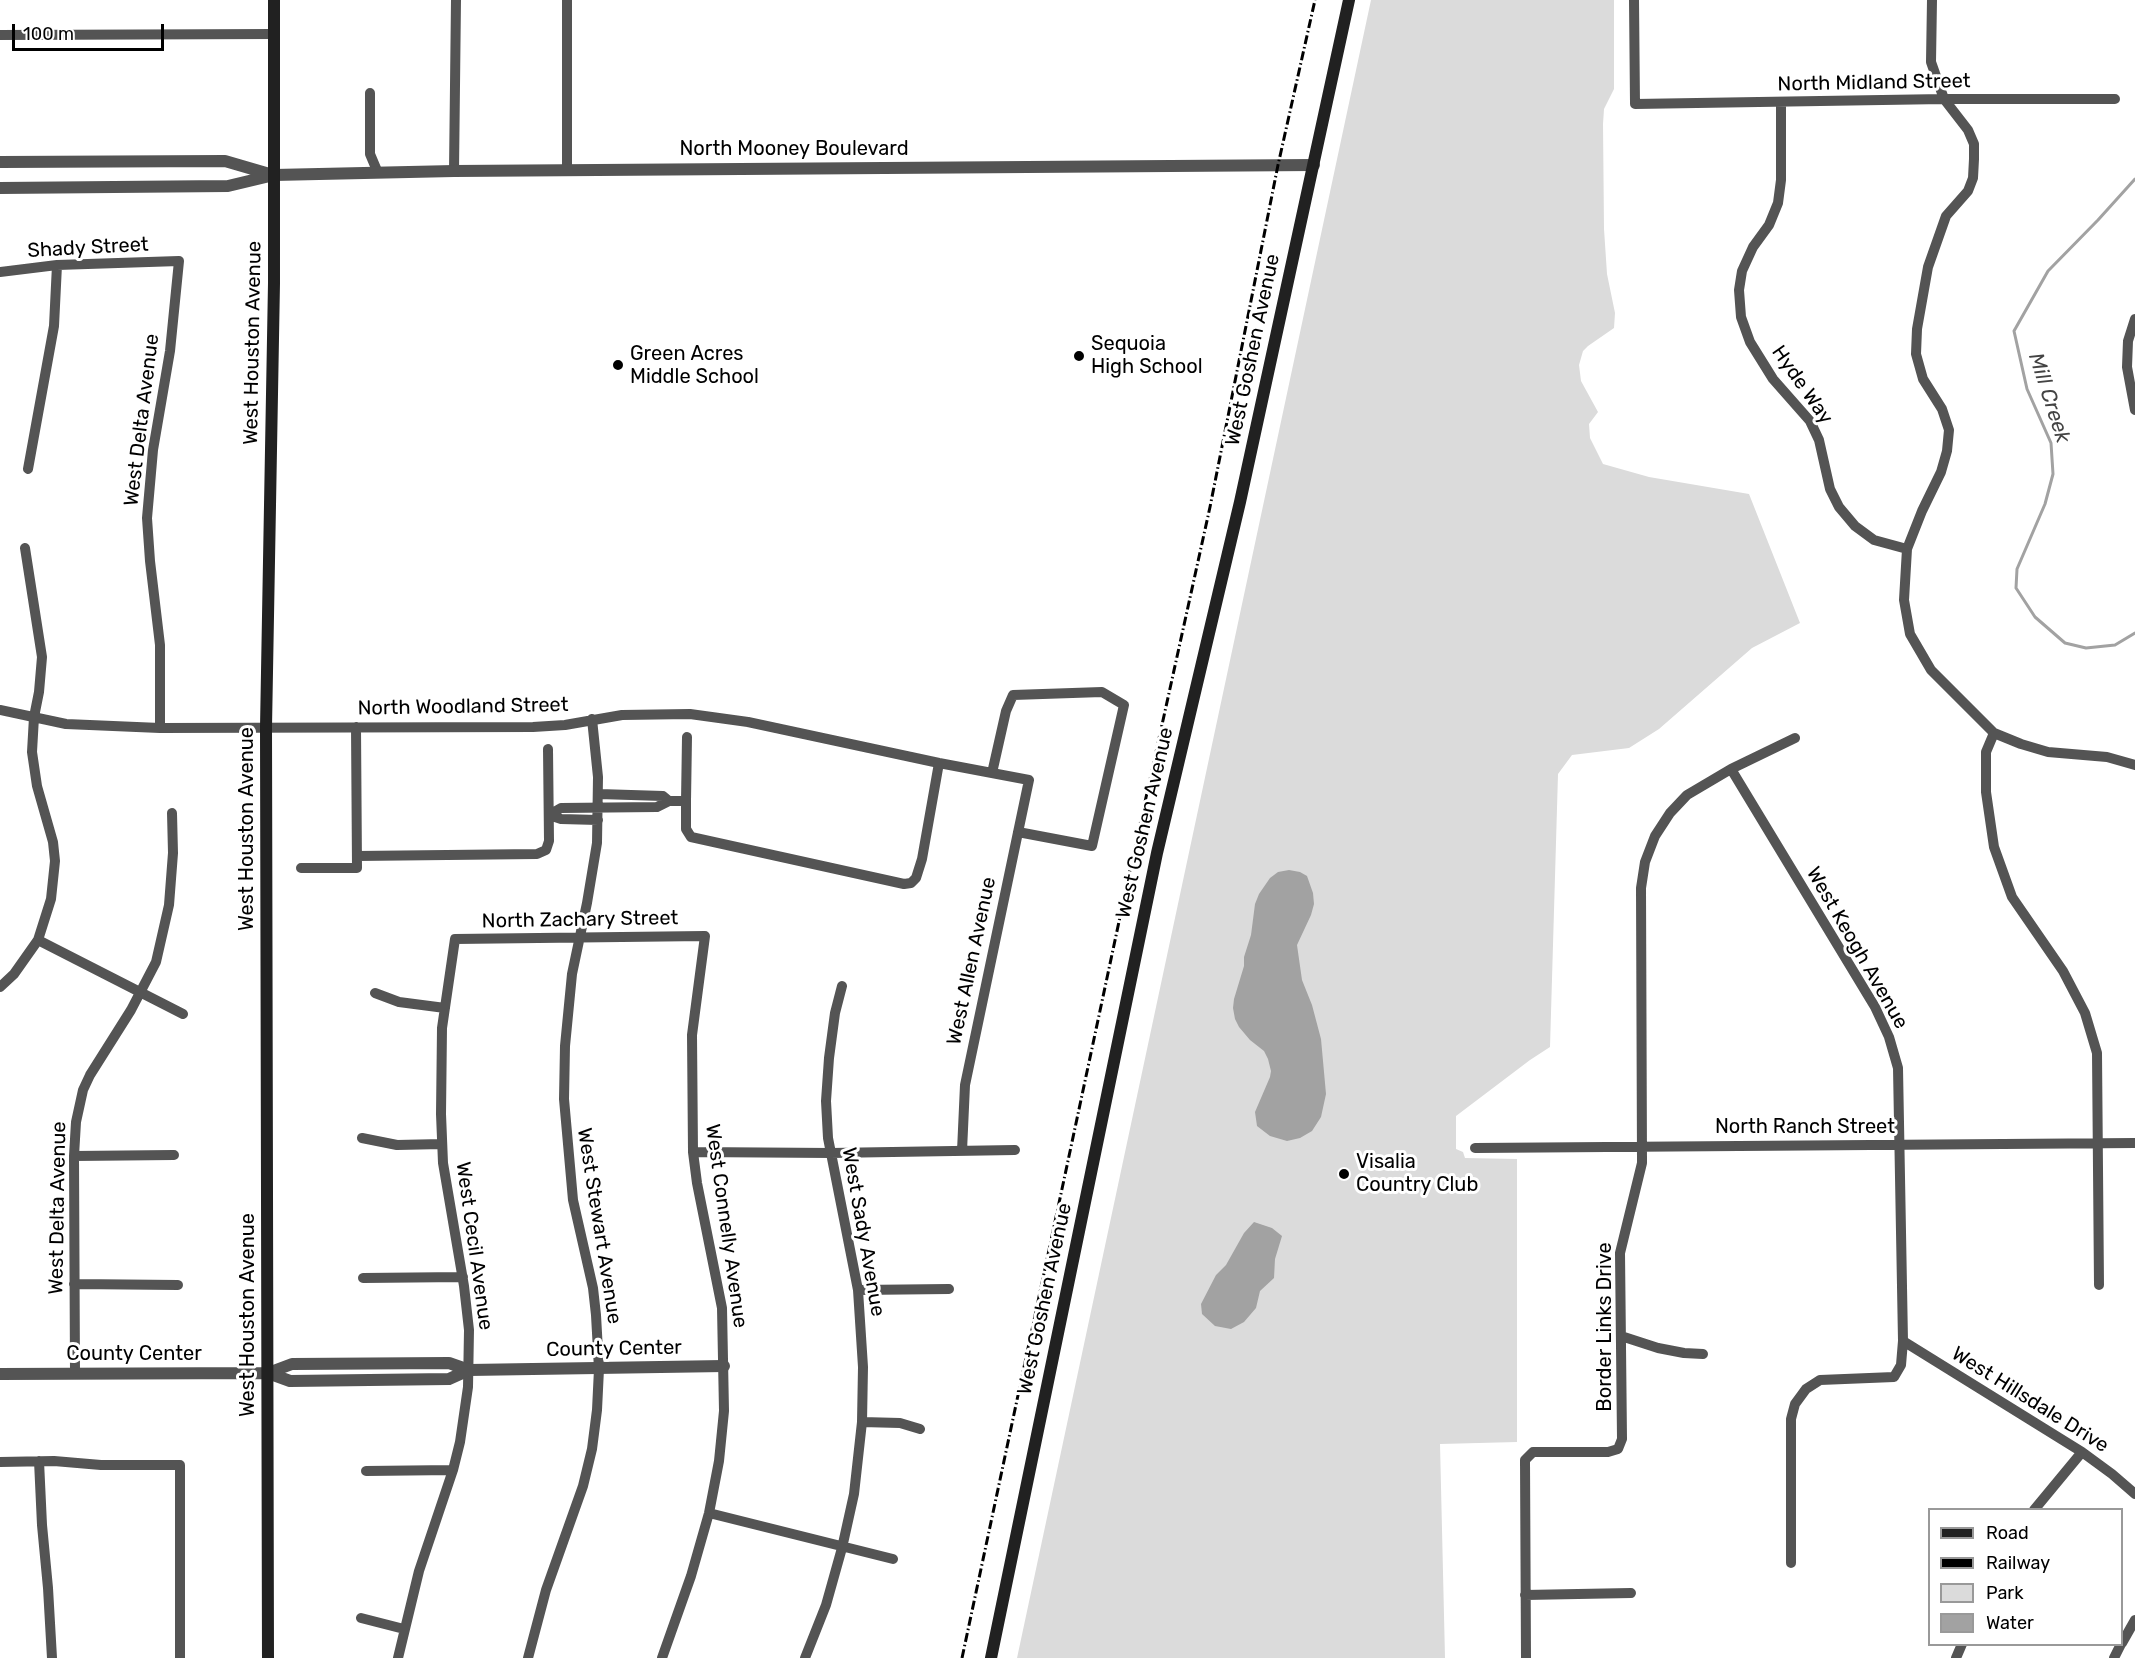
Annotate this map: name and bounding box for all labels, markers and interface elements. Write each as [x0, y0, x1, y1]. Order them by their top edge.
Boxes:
scale bar [15, 12, 166, 50]
text: 100 m [23, 23, 74, 45]
street label: North Midland Street [1777, 69, 1971, 97]
street label: North Mooney Boulevard [679, 137, 909, 161]
street label: Shady Street [27, 233, 149, 263]
street label: West Houston Avenue [239, 241, 267, 445]
street label: West Goshen Avenue [1221, 252, 1285, 448]
place label: Sequoia High School [1091, 332, 1203, 379]
street label: West Delta Avenue [120, 333, 164, 507]
street label: Hyde Way [1766, 341, 1838, 429]
place label: Green Acres Middle School [630, 342, 759, 389]
marker: Sequoia High School [1072, 349, 1086, 363]
water label: Mill Creek [2023, 350, 2075, 446]
marker: Green Acres Middle School [611, 358, 625, 372]
street label: North Woodland Street [357, 693, 569, 721]
street label: West Goshen Avenue [1111, 725, 1179, 921]
street label: West Houston Avenue [235, 727, 259, 931]
street label: West Keogh Avenue [1801, 863, 1913, 1033]
street label: West Allen Avenue [942, 875, 1002, 1047]
street label: North Zachary Street [482, 906, 678, 934]
street label: North Ranch Street [1715, 1115, 1895, 1139]
street label: West Delta Avenue [44, 1121, 72, 1295]
street label: West Connelly Avenue [700, 1123, 752, 1329]
street label: West Stewart Avenue [572, 1126, 626, 1326]
street label: West Sady Avenue [836, 1146, 890, 1318]
place label: Visalia Country Club [1356, 1150, 1478, 1197]
street label: West Cecil Avenue [450, 1160, 498, 1332]
marker: Visalia Country Club [1337, 1167, 1351, 1181]
street label: West Goshen Avenue [1013, 1201, 1077, 1397]
street label: West Houston Avenue [236, 1213, 260, 1417]
street label: Border Links Drive [1593, 1242, 1617, 1412]
street label: County Center [546, 1336, 682, 1362]
street label: County Center [66, 1342, 202, 1366]
street label: West Hillsdale Drive [1947, 1342, 2113, 1458]
legend [1928, 1508, 2123, 1646]
text: Road [1986, 1522, 2029, 1544]
text: Railway [1986, 1552, 2050, 1574]
text: Park [1986, 1582, 2023, 1604]
text: Water [1986, 1612, 2034, 1634]

